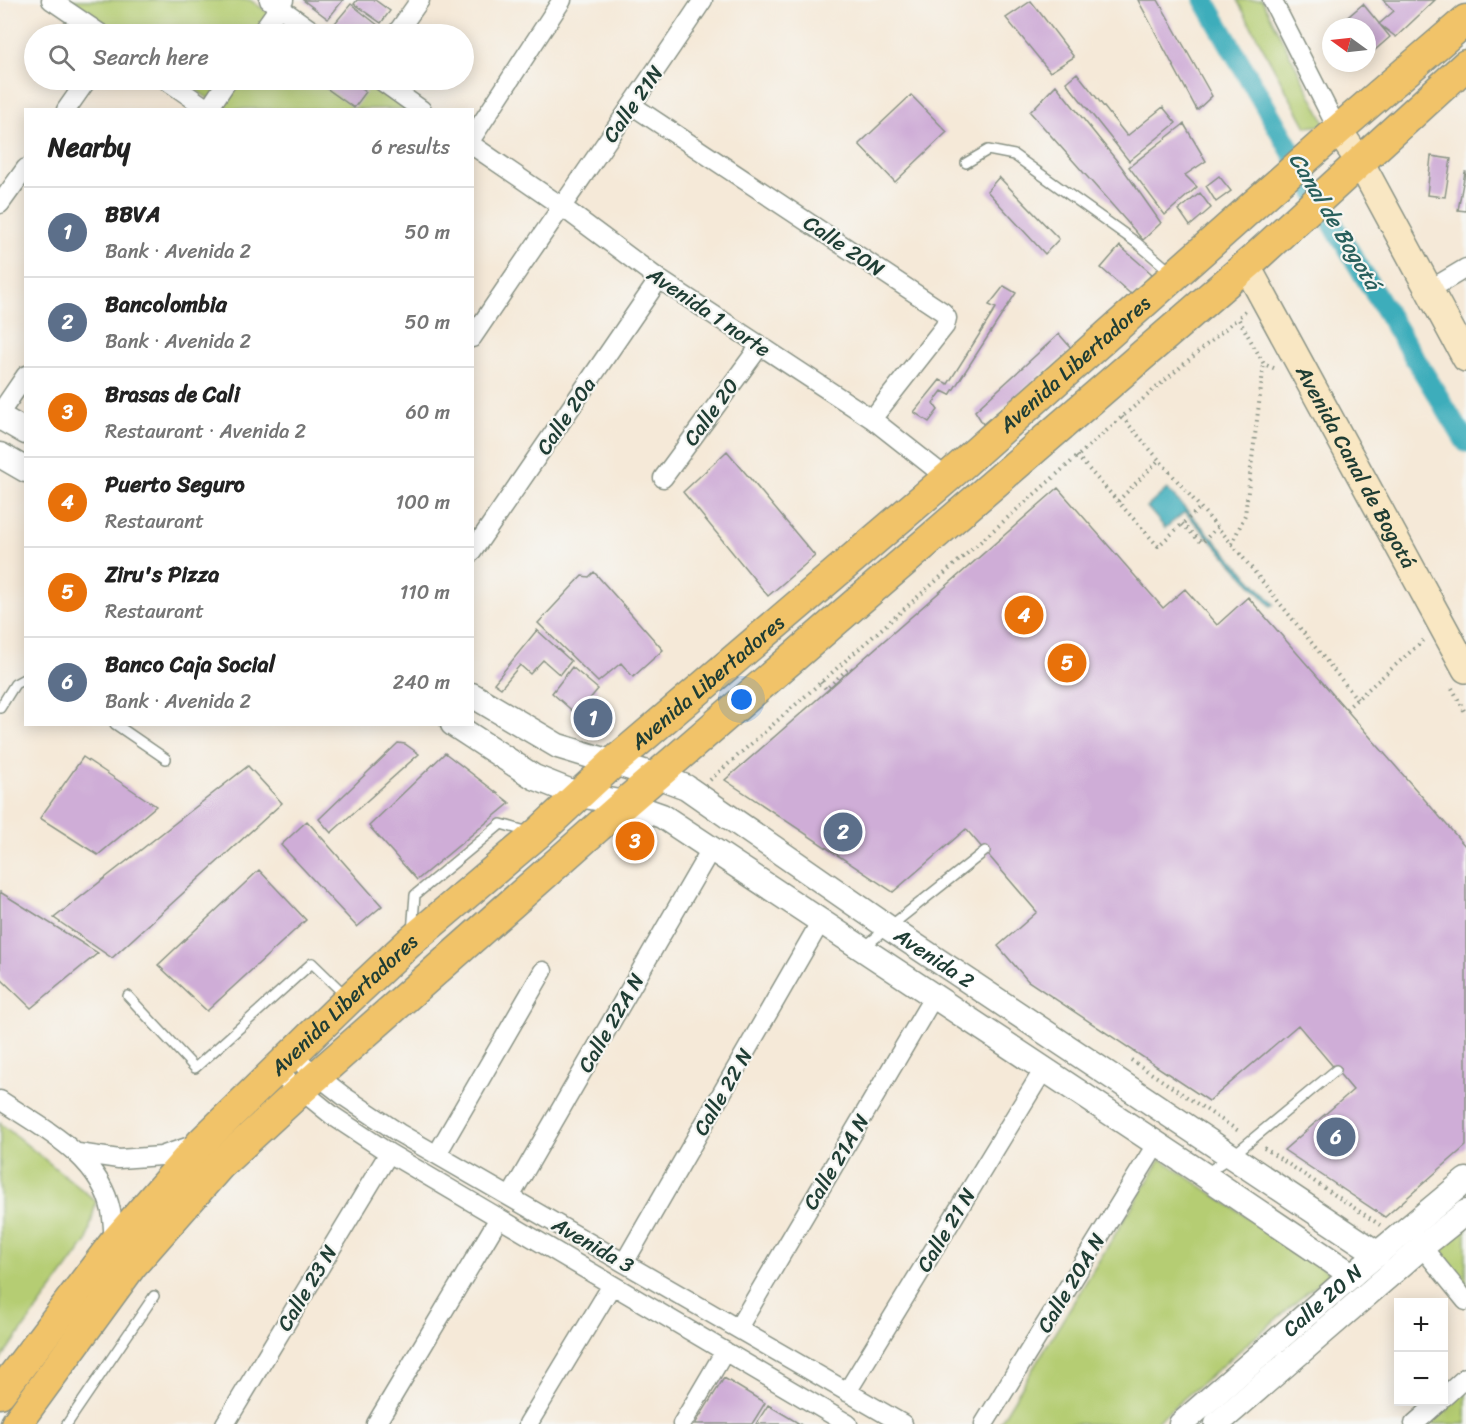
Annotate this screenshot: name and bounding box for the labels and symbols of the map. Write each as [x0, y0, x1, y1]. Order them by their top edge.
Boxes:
north arrow [1322, 18, 1376, 72]
street label: Calle 21N [592, 57, 674, 151]
water label: Canal de Bogotá [1278, 144, 1394, 301]
street label: Calle 20N [795, 205, 893, 288]
street label: Avenida 1 norte [638, 256, 779, 368]
street label: Avenida Libertadores [989, 285, 1160, 443]
street label: Avenida Canal de Bogotá [1285, 357, 1427, 576]
street label: Calle 20a [526, 369, 607, 463]
street label: Calle 20 [673, 370, 749, 454]
pin: 4 [1004, 592, 1044, 638]
street label: Avenida Libertadores [621, 605, 794, 760]
pin: 5 [1048, 640, 1086, 686]
your location [727, 685, 756, 714]
pin: 1 [574, 696, 612, 740]
pin: 2 [824, 810, 862, 854]
pin: 3 [616, 818, 654, 864]
street label: Avenida 2 [885, 917, 983, 999]
street label: Avenida Libertadores [260, 923, 427, 1086]
street label: Calle 22A N [567, 966, 655, 1080]
street label: Calle 22 N [683, 1040, 764, 1143]
street label: Calle 21A N [792, 1106, 880, 1218]
pin: 6 [1316, 1114, 1356, 1160]
street label: Calle 21 N [906, 1180, 986, 1280]
street label: Avenida 3 [544, 1206, 642, 1284]
street label: Calle 20A N [1026, 1225, 1116, 1340]
street label: Calle 23 N [266, 1237, 348, 1339]
street label: Calle 20 N [1274, 1254, 1372, 1347]

